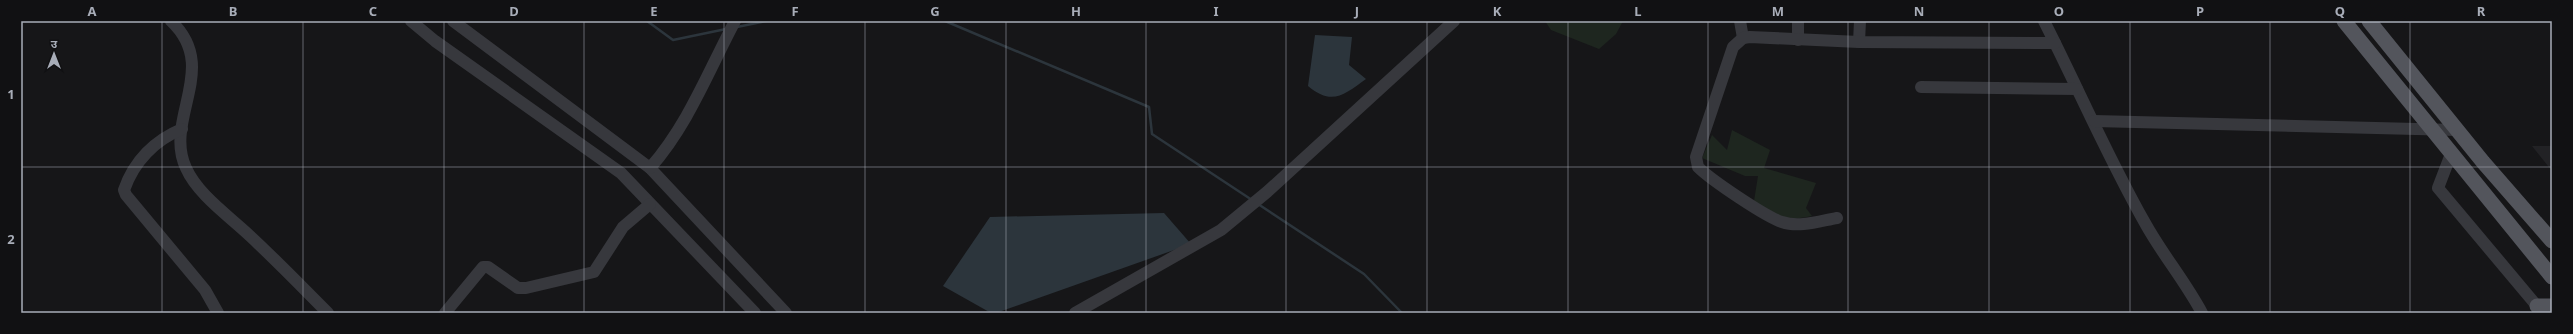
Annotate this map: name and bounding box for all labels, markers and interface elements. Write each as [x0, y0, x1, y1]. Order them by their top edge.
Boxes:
text: A [88, 2, 97, 20]
text: B [229, 2, 237, 20]
text: C [369, 2, 377, 20]
text: D [509, 2, 519, 20]
text: E [650, 2, 658, 20]
text: F [791, 2, 799, 20]
text: G [930, 2, 940, 20]
text: H [1071, 2, 1081, 20]
text: I [1213, 2, 1219, 20]
text: J [1354, 2, 1359, 20]
text: K [1493, 2, 1502, 20]
text: L [1634, 2, 1642, 20]
text: M [1772, 2, 1784, 20]
text: N [1914, 2, 1924, 20]
text: O [2054, 2, 2064, 20]
text: P [2196, 2, 2204, 20]
text: Q [2335, 2, 2345, 20]
text: R [2477, 2, 2486, 20]
north arrow [34, 34, 74, 74]
text: उ [51, 36, 58, 51]
text: 1 [7, 85, 15, 103]
text: 2 [7, 230, 15, 248]

